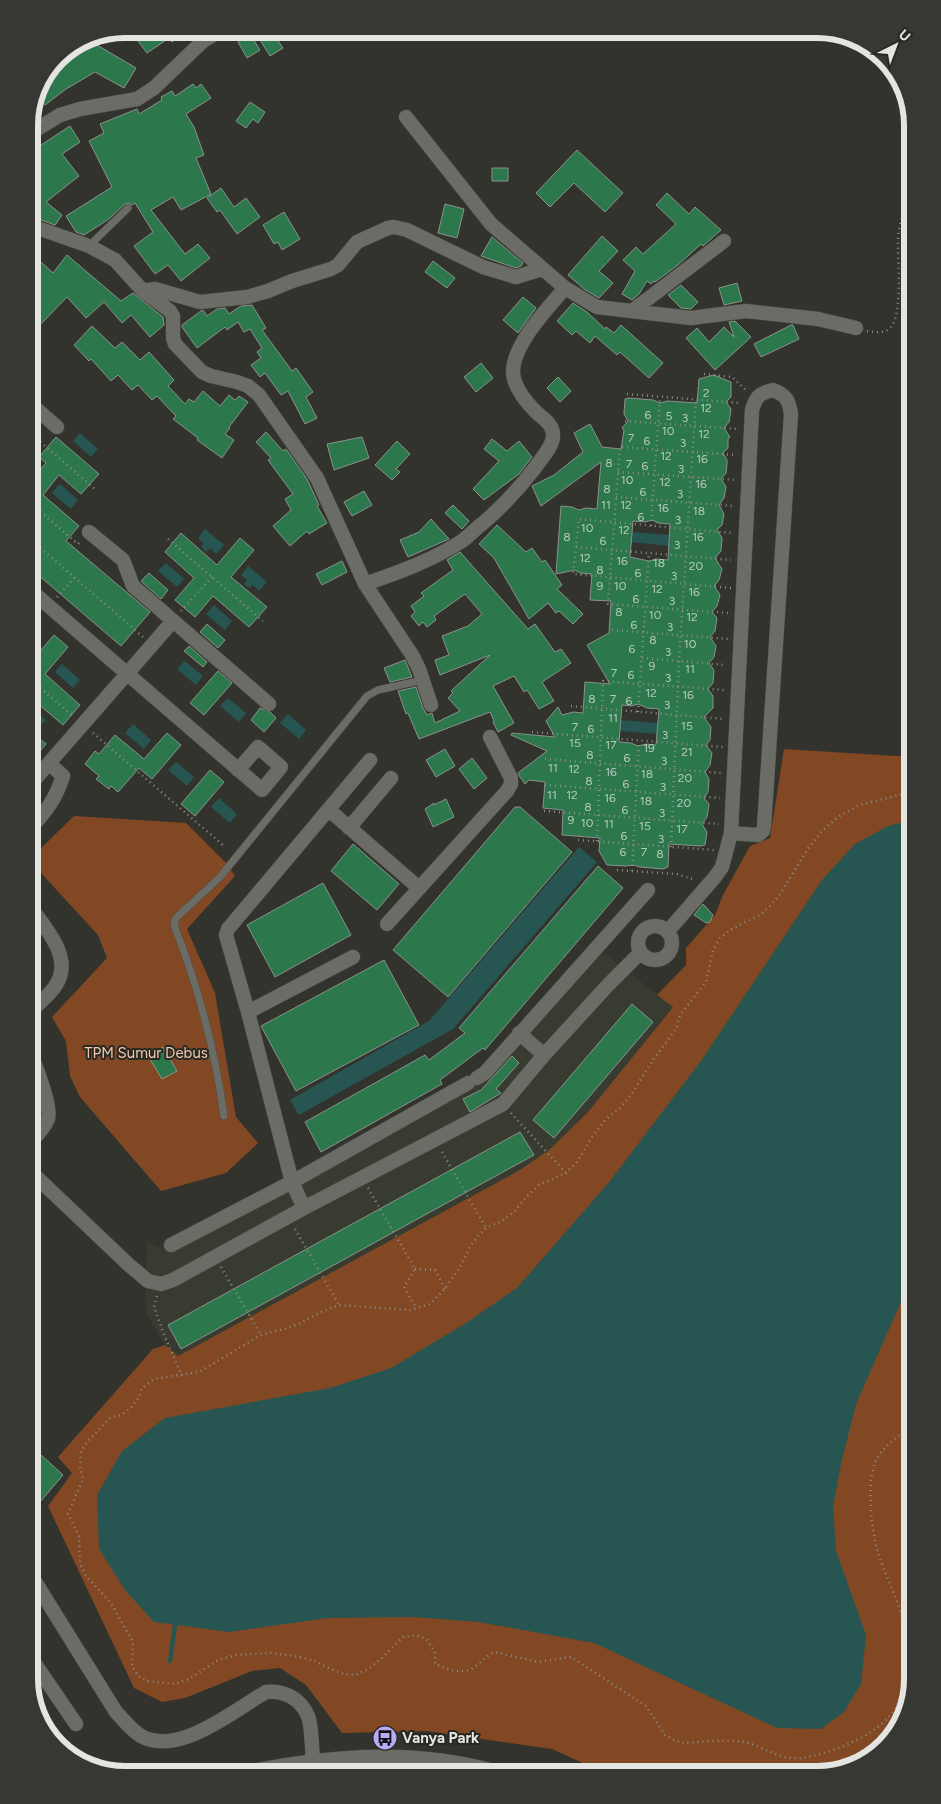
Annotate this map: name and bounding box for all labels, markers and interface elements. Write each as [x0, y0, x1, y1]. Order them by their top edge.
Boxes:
north arrow [871, 20, 921, 70]
text: U [895, 26, 914, 45]
house number: 2 [703, 386, 709, 400]
house number: 12 [700, 401, 712, 415]
house number: 6 [645, 408, 652, 422]
house number: 5 [666, 409, 673, 423]
house number: 3 [682, 411, 688, 425]
house number: 10 [662, 424, 675, 438]
house number: 12 [698, 427, 710, 441]
house number: 7 [628, 431, 635, 445]
house number: 6 [644, 434, 651, 448]
house number: 3 [680, 436, 686, 450]
house number: 12 [660, 449, 672, 463]
house number: 16 [696, 452, 708, 466]
house number: 8 [605, 456, 613, 470]
house number: 7 [626, 457, 633, 471]
house number: 6 [642, 459, 649, 473]
house number: 3 [678, 462, 684, 476]
house number: 10 [621, 473, 634, 487]
house number: 12 [659, 475, 671, 489]
house number: 16 [695, 477, 707, 491]
house number: 8 [603, 482, 611, 496]
house number: 6 [640, 485, 647, 499]
house number: 3 [677, 487, 683, 501]
house number: 11 [601, 498, 611, 512]
house number: 12 [620, 498, 632, 512]
house number: 16 [657, 501, 669, 515]
house number: 18 [693, 504, 705, 518]
house number: 6 [638, 510, 645, 524]
house number: 3 [675, 513, 681, 527]
house number: 10 [581, 521, 594, 535]
house number: 12 [618, 523, 630, 537]
house number: 8 [563, 530, 571, 544]
house number: 16 [692, 530, 704, 544]
house number: 6 [600, 534, 607, 548]
house number: 3 [674, 538, 680, 552]
house number: 12 [579, 551, 591, 565]
house number: 16 [616, 554, 628, 568]
house number: 18 [653, 556, 665, 570]
house number: 20 [689, 559, 704, 573]
house number: 8 [596, 563, 604, 577]
house number: 6 [635, 566, 642, 580]
house number: 3 [671, 569, 677, 583]
house number: 9 [597, 579, 604, 593]
house number: 10 [614, 579, 627, 593]
house number: 12 [651, 582, 663, 596]
house number: 16 [688, 585, 700, 599]
house number: 6 [633, 592, 640, 606]
house number: 3 [669, 594, 675, 608]
house number: 8 [615, 605, 623, 619]
house number: 10 [649, 608, 662, 622]
house number: 12 [686, 610, 698, 624]
house number: 6 [631, 618, 638, 632]
house number: 3 [667, 620, 673, 634]
house number: 8 [649, 633, 657, 647]
house number: 10 [684, 637, 697, 651]
house number: 6 [629, 642, 636, 656]
house number: 3 [665, 645, 671, 659]
house number: 9 [649, 659, 656, 673]
house number: 11 [685, 662, 695, 676]
house number: 7 [611, 666, 618, 680]
house number: 6 [628, 668, 635, 682]
house number: 3 [665, 671, 671, 685]
house number: 12 [645, 686, 657, 700]
house number: 16 [682, 688, 694, 702]
house number: 8 [588, 692, 596, 706]
house number: 7 [610, 692, 617, 706]
house number: 6 [626, 694, 633, 708]
house number: 3 [664, 698, 670, 712]
house number: 11 [608, 711, 618, 725]
house number: 15 [681, 719, 693, 733]
house number: 7 [572, 720, 579, 734]
house number: 6 [588, 722, 595, 736]
house number: 3 [662, 728, 668, 742]
house number: 15 [569, 736, 581, 750]
house number: 17 [605, 738, 617, 752]
house number: 19 [643, 741, 655, 755]
house number: 21 [681, 745, 693, 759]
house number: 8 [586, 748, 594, 762]
house number: 6 [624, 751, 631, 765]
house number: 3 [661, 754, 667, 768]
house number: 11 [548, 761, 558, 775]
house number: 12 [568, 762, 580, 776]
house number: 16 [605, 765, 617, 779]
house number: 18 [641, 767, 653, 781]
house number: 20 [678, 771, 693, 785]
house number: 8 [585, 774, 593, 788]
house number: 6 [623, 777, 630, 791]
house number: 3 [660, 780, 666, 794]
house number: 11 [547, 788, 557, 802]
house number: 12 [566, 788, 578, 802]
house number: 16 [604, 791, 616, 805]
house number: 18 [640, 794, 652, 808]
house number: 20 [677, 796, 692, 810]
house number: 8 [584, 800, 592, 814]
house number: 6 [622, 803, 629, 817]
house number: 3 [659, 806, 665, 820]
house number: 9 [568, 813, 575, 827]
house number: 10 [581, 816, 594, 830]
house number: 11 [604, 817, 614, 831]
house number: 15 [639, 819, 651, 833]
house number: 17 [676, 822, 688, 836]
house number: 6 [621, 829, 628, 843]
house number: 3 [658, 832, 664, 846]
house number: 6 [620, 845, 627, 859]
house number: 7 [641, 845, 648, 859]
house number: 8 [656, 847, 664, 861]
park label: TPM Sumur Debus [84, 1044, 208, 1062]
bus stop icon: Vanya Park [372, 1725, 398, 1751]
place label: Vanya Park [402, 1729, 479, 1747]

